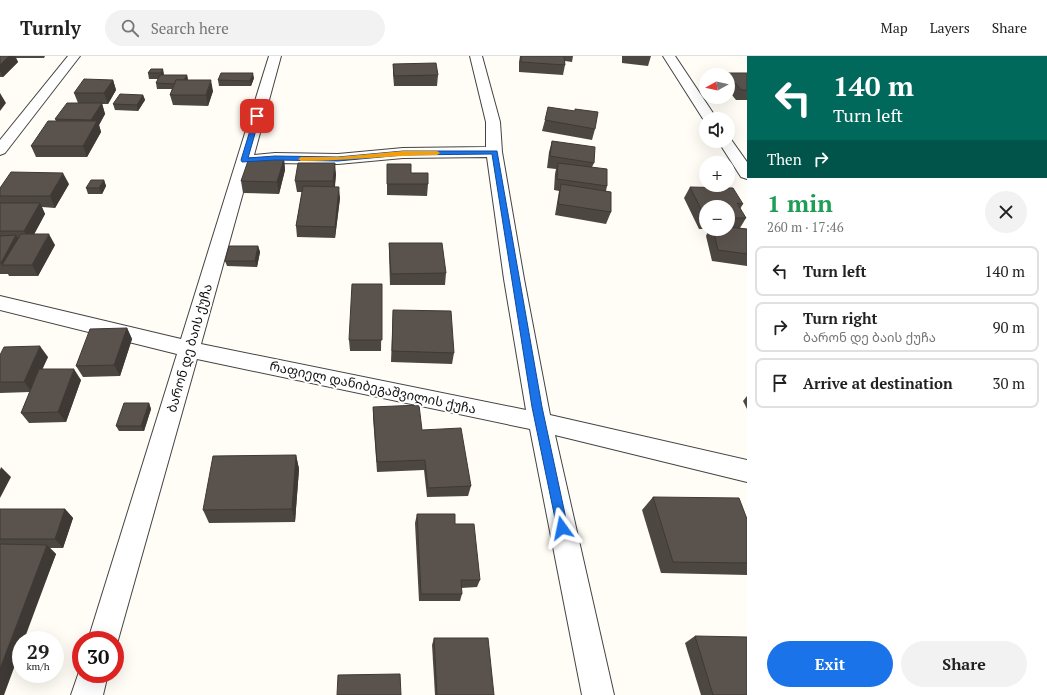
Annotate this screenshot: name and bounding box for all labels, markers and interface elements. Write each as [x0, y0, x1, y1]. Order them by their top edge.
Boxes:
search box [105, 10, 385, 46]
text: Turnly [20, 15, 81, 40]
icon: search [119, 17, 141, 39]
text: Search here [151, 18, 229, 38]
text: Map [881, 18, 908, 37]
text: Layers [930, 18, 970, 37]
text: Share [992, 18, 1027, 37]
text: 140 m [833, 67, 914, 104]
north arrow [699, 68, 735, 104]
map controls [699, 68, 735, 236]
icon: left [767, 72, 819, 124]
pin [240, 99, 274, 133]
text: Turn left [833, 103, 903, 127]
icon: arrive [246, 105, 268, 127]
button: sound [699, 112, 735, 148]
icon: right [810, 148, 832, 170]
text: Then [767, 149, 802, 169]
button: + [699, 156, 735, 192]
text: 1 min [767, 187, 833, 219]
button: close [985, 191, 1027, 233]
button: − [699, 200, 735, 236]
text: 260 m · 17:46 [767, 218, 844, 236]
icon: left [769, 260, 791, 282]
text: Turn left [803, 261, 867, 281]
text: 140 m [984, 261, 1025, 281]
street label: ბარონ დე ბაის ქუჩა [162, 282, 216, 414]
text: Turn right [803, 308, 878, 328]
icon: right [769, 316, 791, 338]
text: 90 m [992, 317, 1025, 337]
text: ბარონ დე ბაის ქუჩა [803, 328, 936, 346]
street label: რაფიელ დანიბეგაშვილის ქუჩა [268, 356, 478, 418]
icon: arrive [769, 372, 791, 394]
text: Arrive at destination [803, 373, 953, 393]
text: 30 m [992, 373, 1025, 393]
position arrow [541, 507, 583, 549]
speed limit sign: 30 [72, 631, 124, 683]
text: 29 [27, 638, 49, 665]
button: Exit [767, 641, 893, 687]
button: Share [901, 641, 1027, 687]
text: km/h [26, 660, 50, 673]

